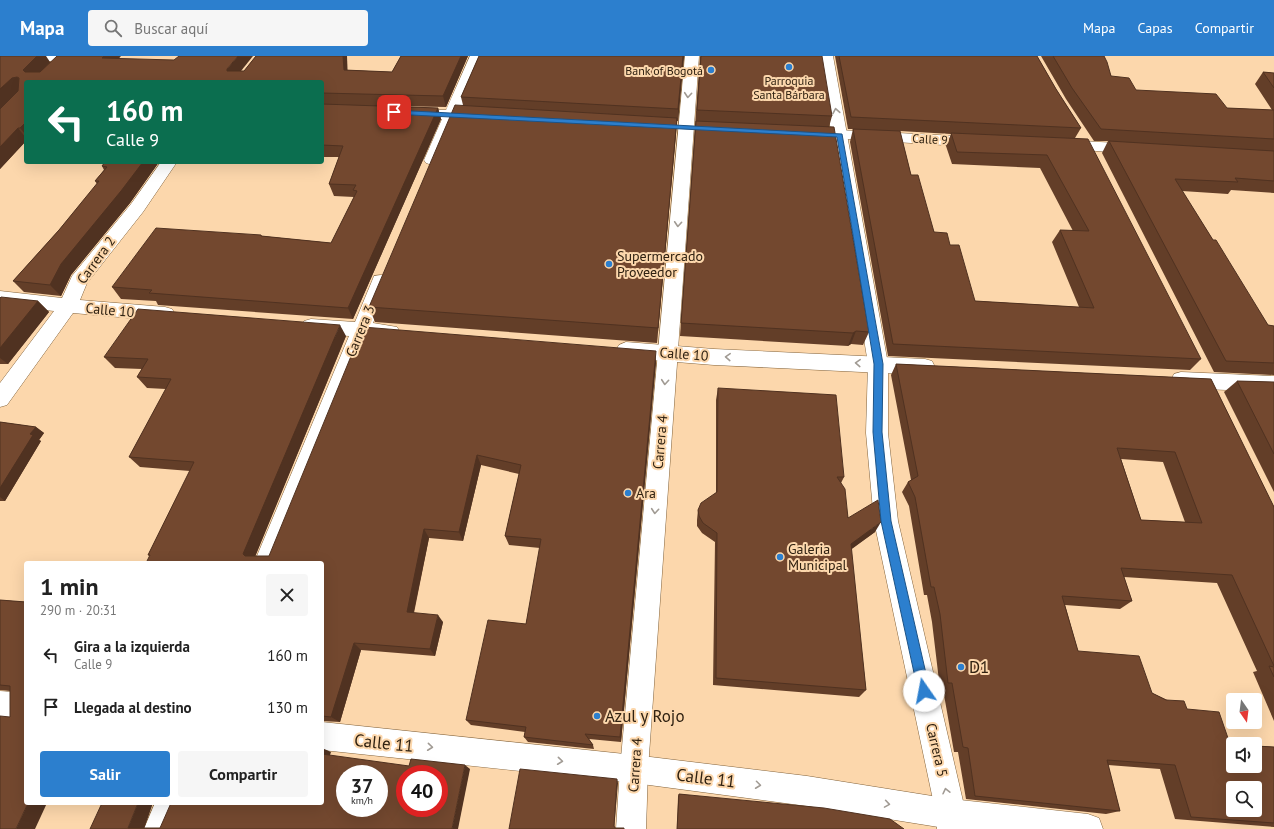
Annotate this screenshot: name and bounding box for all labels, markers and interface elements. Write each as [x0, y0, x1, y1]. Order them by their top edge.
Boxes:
search box [88, 10, 368, 46]
text: Mapa [20, 16, 64, 40]
icon: search [102, 17, 124, 39]
text: Buscar aquí [134, 19, 208, 38]
text: Mapa [1083, 19, 1116, 37]
text: Capas [1138, 19, 1173, 37]
text: Compartir [1195, 19, 1254, 37]
marker: Parroquia Santa Bárbara [784, 62, 794, 72]
place label: Bank of Bogotá [625, 63, 703, 78]
marker: Bank of Bogotá [706, 65, 716, 75]
place label: Parroquia Santa Bárbara [753, 73, 825, 102]
text: 160 m [106, 92, 183, 129]
one-way arrow [684, 92, 693, 98]
pin [377, 95, 411, 129]
icon: left [40, 96, 92, 148]
icon: arrive [383, 101, 405, 123]
one-way arrow [832, 108, 841, 114]
text: Calle 9 [106, 128, 159, 151]
street label: Calle 9 [912, 131, 948, 147]
one-way arrow [673, 221, 682, 227]
street label: Carrera 2 [73, 233, 119, 287]
place label: Supermercado Proveedor [617, 247, 703, 281]
marker: Supermercado Proveedor [604, 259, 614, 269]
street label: Calle 10 [85, 299, 136, 321]
street label: Carrera 3 [341, 302, 379, 360]
street label: Calle 10 [659, 343, 709, 365]
one-way arrow [725, 353, 731, 362]
one-way arrow [855, 359, 861, 368]
one-way arrow [661, 379, 670, 385]
street label: Carrera 4 [649, 414, 671, 470]
place label: Ara [636, 484, 656, 502]
marker: Ara [623, 488, 633, 498]
one-way arrow [650, 508, 659, 515]
place label: Galeria Municipal [788, 540, 847, 574]
marker: Galeria Municipal [775, 552, 785, 562]
text: 1 min [40, 571, 99, 602]
button: close [266, 574, 308, 616]
text: 290 m · 20:31 [40, 602, 117, 619]
text: Gira a la izquierda [74, 637, 190, 656]
icon: left [40, 644, 62, 666]
text: 160 m [267, 646, 308, 665]
text: Calle 9 [74, 656, 112, 673]
place label: D1 [969, 656, 989, 678]
marker: D1 [956, 662, 966, 672]
position arrow [903, 670, 945, 712]
north arrow [1226, 693, 1262, 729]
map controls [1226, 693, 1262, 817]
icon: arrive [40, 696, 62, 718]
text: Llegada al destino [74, 698, 192, 717]
text: 130 m [267, 698, 308, 717]
place label: Azul y Rojo [605, 705, 685, 727]
marker: Azul y Rojo [592, 711, 602, 721]
street label: Carrera 5 [922, 721, 952, 779]
street label: Calle 11 [353, 729, 415, 757]
street label: Carrera 4 [624, 737, 646, 793]
button: sound [1226, 737, 1262, 773]
one-way arrow [427, 743, 433, 752]
button: Salir [40, 751, 170, 797]
button: Compartir [178, 751, 308, 797]
one-way arrow [557, 756, 563, 765]
street label: Calle 11 [675, 763, 737, 793]
speed limit sign: 40 [396, 765, 448, 817]
text: 37 [351, 773, 373, 799]
one-way arrow [755, 780, 761, 789]
button: search [1226, 781, 1262, 817]
one-way arrow [943, 787, 951, 794]
text: km/h [351, 794, 373, 807]
one-way arrow [884, 799, 890, 807]

